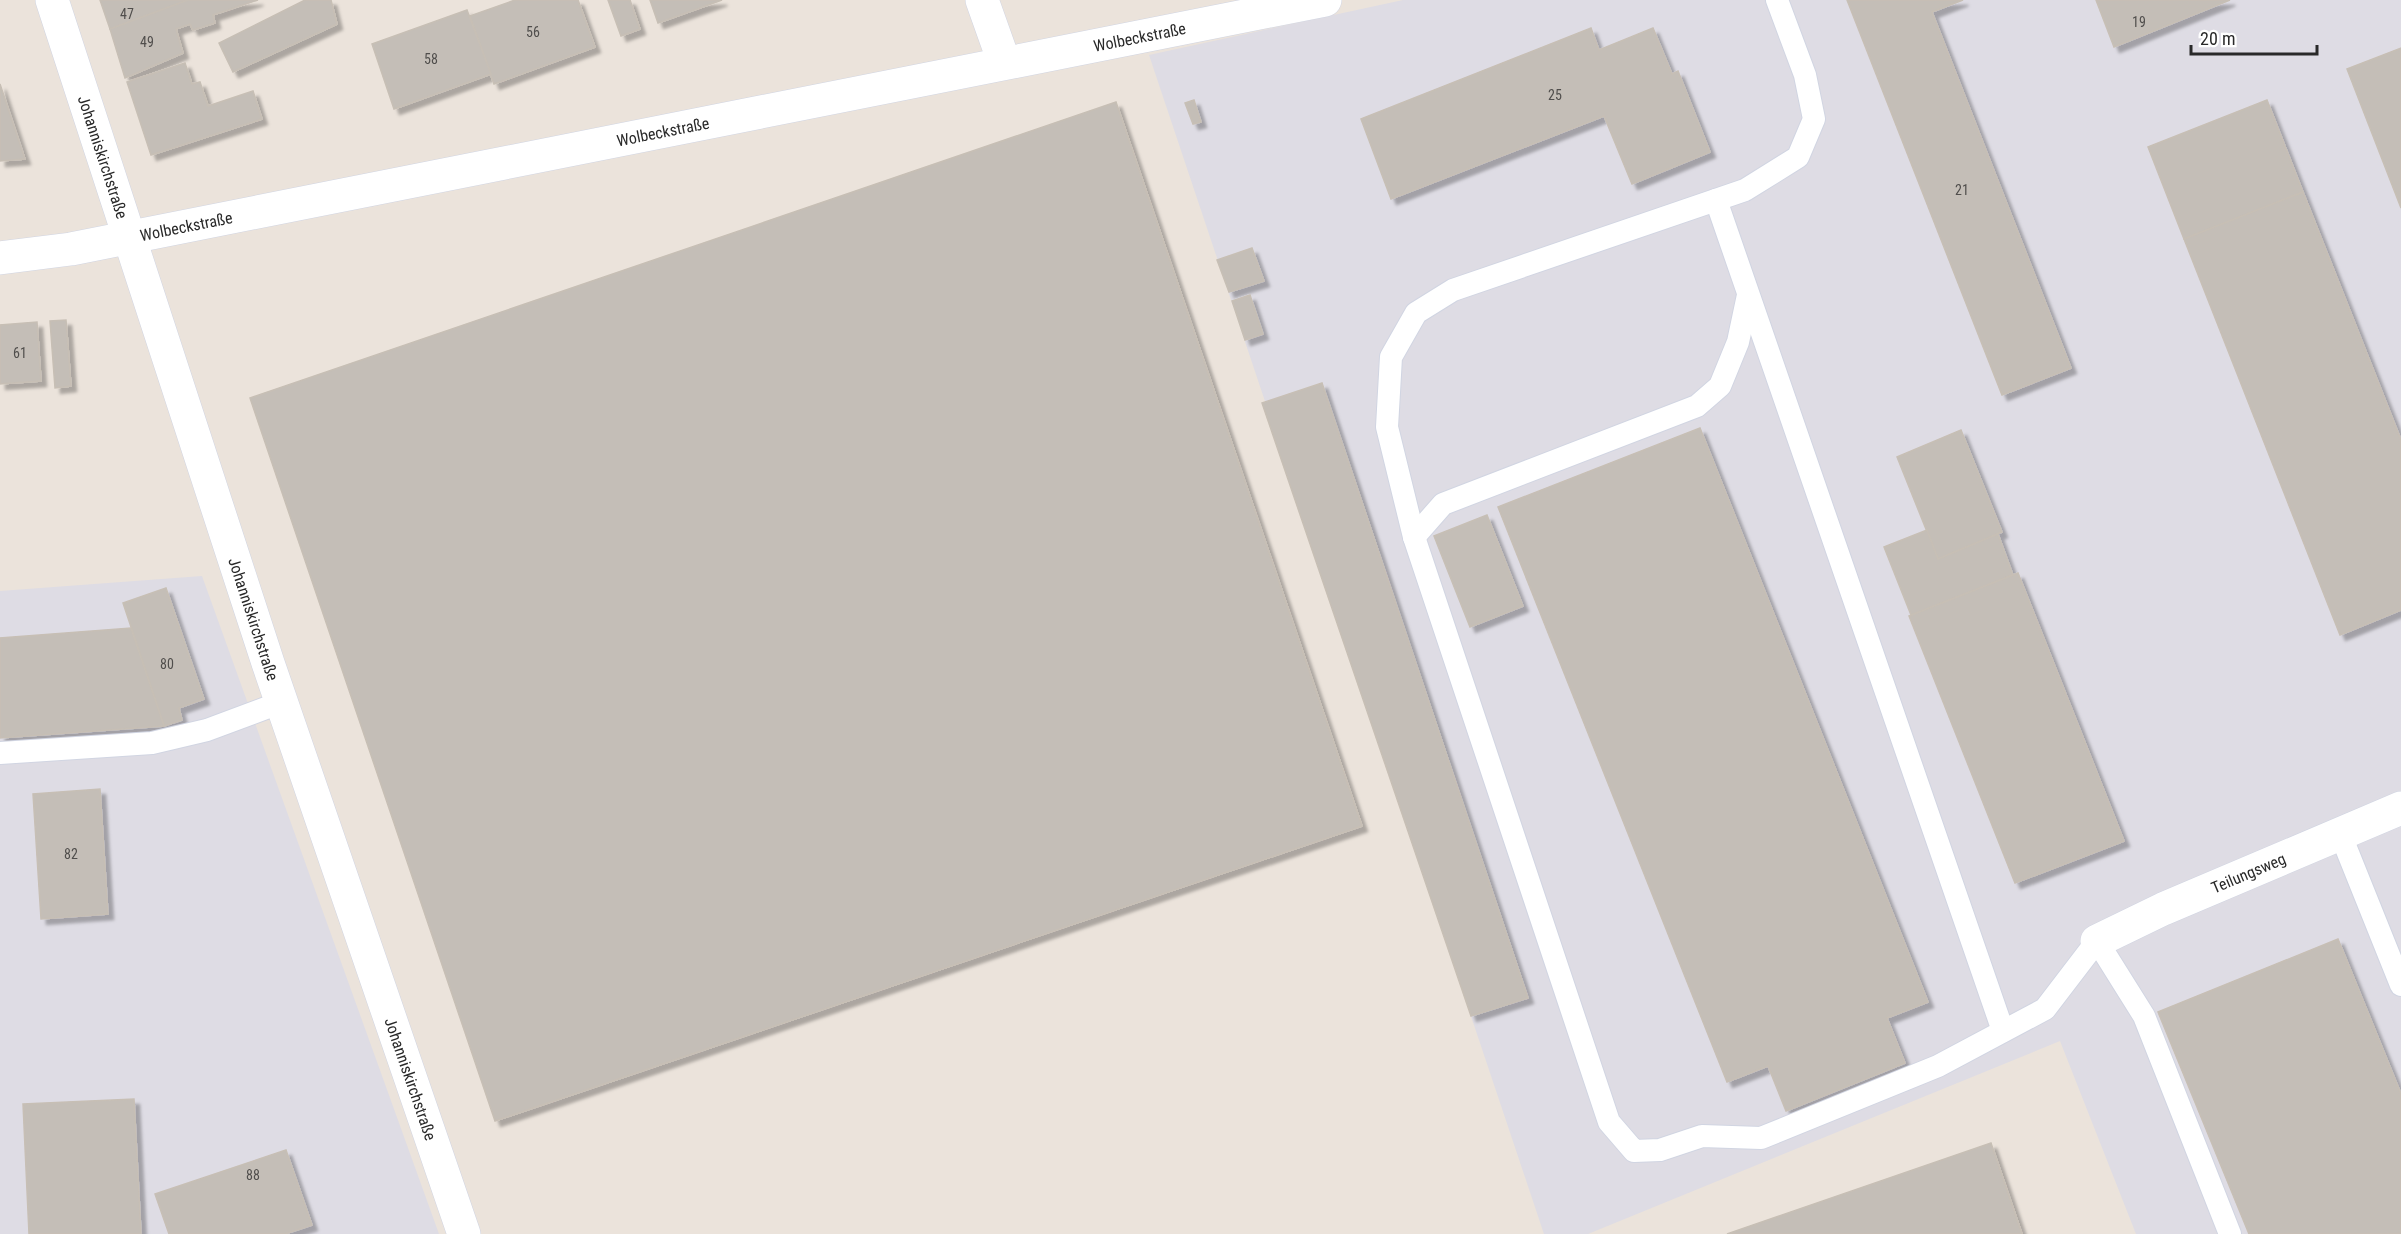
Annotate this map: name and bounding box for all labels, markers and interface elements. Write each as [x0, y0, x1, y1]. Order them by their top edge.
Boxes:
house number: 47 [120, 6, 134, 22]
house number: 19 [2132, 14, 2146, 30]
scale bar [2191, 18, 2317, 56]
street label: Wolbeckstraße [1092, 19, 1188, 56]
house number: 56 [526, 24, 540, 40]
text: 20 m [2200, 28, 2235, 49]
house number: 49 [140, 34, 154, 50]
house number: 58 [424, 51, 438, 67]
house number: 25 [1548, 87, 1562, 103]
street label: Johanniskirchstraße [74, 93, 132, 221]
street label: Wolbeckstraße [615, 114, 711, 150]
house number: 21 [1955, 182, 1969, 198]
street label: Wolbeckstraße [138, 208, 234, 245]
house number: 61 [13, 345, 27, 361]
street label: Johanniskirchstraße [224, 555, 282, 683]
house number: 80 [160, 656, 174, 672]
house number: 82 [64, 846, 78, 862]
street label: Teilungsweg [2208, 849, 2288, 897]
street label: Johanniskirchstraße [380, 1015, 440, 1143]
house number: 88 [246, 1167, 260, 1183]

